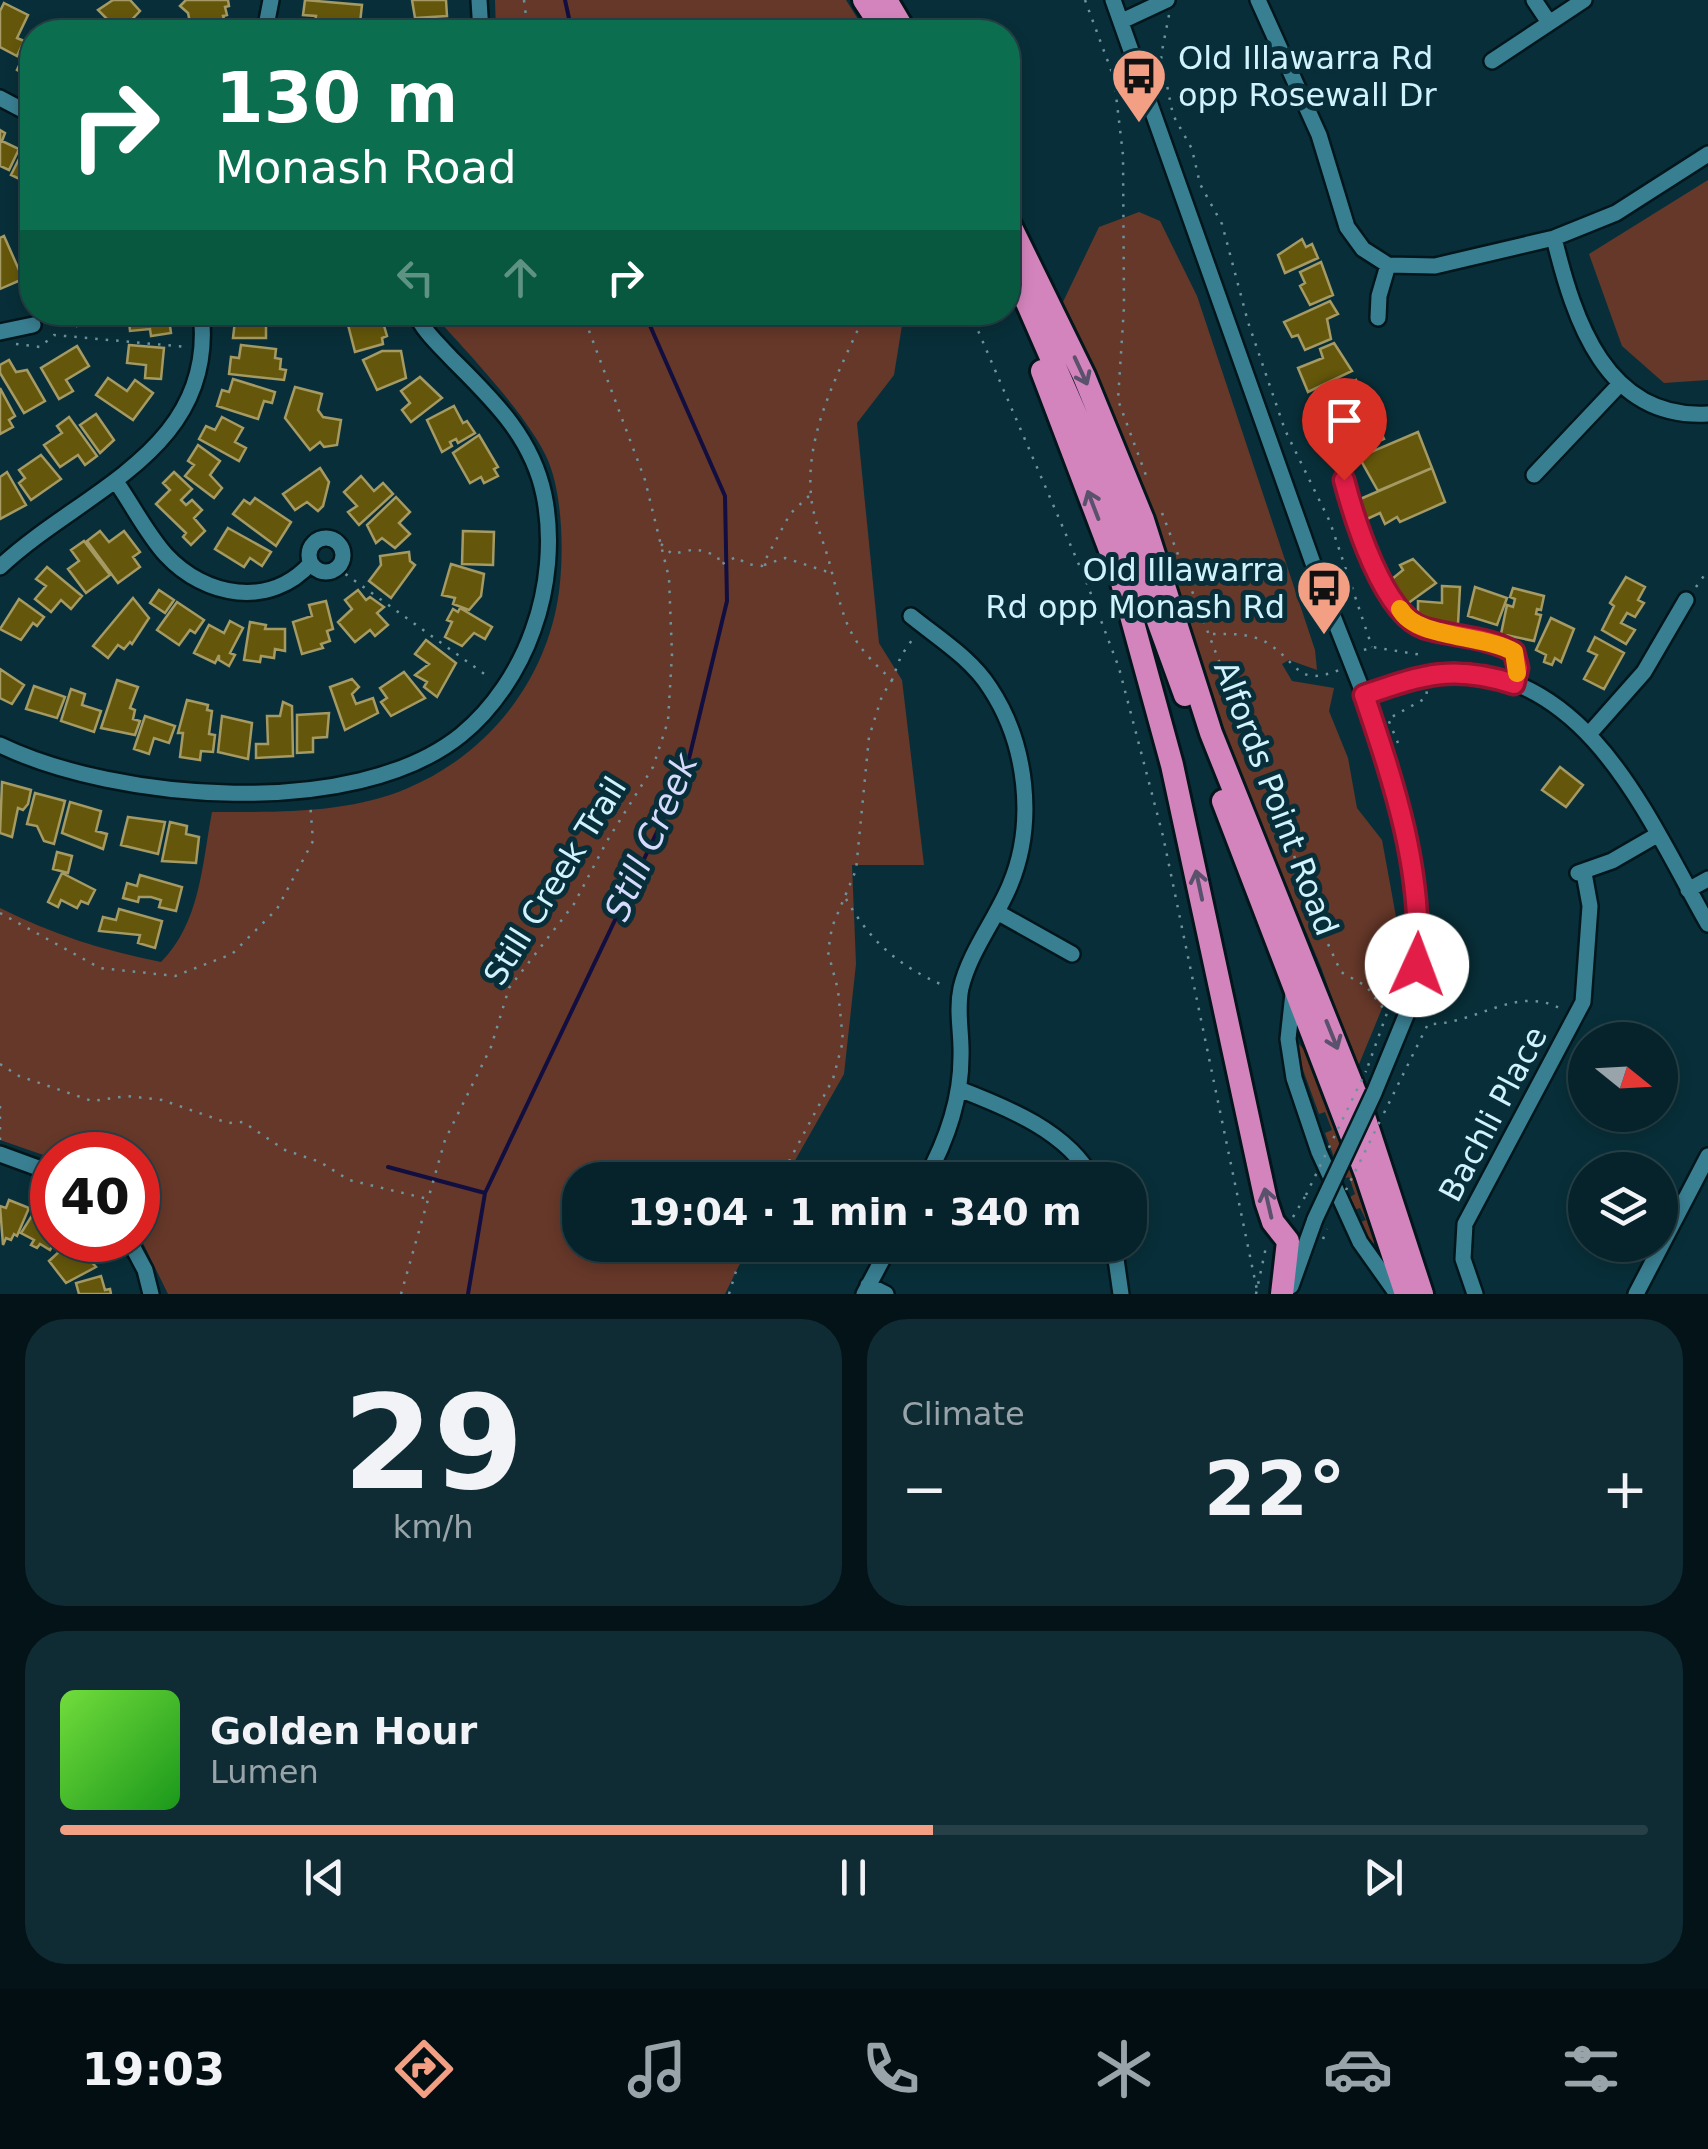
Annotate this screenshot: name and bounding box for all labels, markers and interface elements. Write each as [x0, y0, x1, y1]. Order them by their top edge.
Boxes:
place label: Old Illawarra Rd opp Rosewall Dr [1178, 39, 1437, 114]
bus stop icon: Old Illawarra Rd opp Rosewall Dr [1109, 46, 1169, 125]
text: 130 m [215, 57, 458, 139]
icon: right [50, 60, 180, 190]
text: Monash Road [215, 141, 517, 194]
icon: left [388, 250, 443, 305]
icon: ahead [493, 250, 548, 305]
icon: right [598, 250, 653, 305]
one-way arrow [1073, 355, 1091, 386]
pin [1302, 378, 1387, 481]
icon: arrive [1317, 393, 1372, 448]
one-way arrow [1083, 491, 1101, 522]
place label: Old Illawarra Rd opp Monash Rd [985, 551, 1285, 626]
bus stop icon: Old Illawarra Rd opp Monash Rd [1294, 558, 1354, 637]
street label: Alfords Point Road [1206, 655, 1346, 941]
water label: Still Creek [596, 746, 706, 927]
street label: Still Creek Trail [476, 770, 634, 992]
one-way arrow [1189, 870, 1207, 902]
position arrow [1365, 913, 1469, 1017]
one-way arrow [1325, 1019, 1343, 1050]
street label: Bachli Place [1431, 1020, 1555, 1208]
north arrow [1568, 1022, 1678, 1132]
map controls [1568, 1022, 1678, 1262]
speed limit sign: 40 [30, 1132, 160, 1262]
button: layers [1568, 1152, 1678, 1262]
one-way arrow [1258, 1188, 1276, 1220]
text: 19:04 · 1 min · 340 m [627, 1190, 1082, 1234]
text: 29 [343, 1367, 524, 1519]
text: Climate [902, 1395, 1025, 1433]
text: 22° [1204, 1445, 1346, 1533]
text: − [902, 1457, 948, 1521]
text: + [1602, 1457, 1648, 1521]
text: km/h [393, 1508, 474, 1546]
text: Golden Hour [210, 1709, 477, 1753]
text: Lumen [210, 1753, 319, 1791]
icon: previous [297, 1850, 352, 1905]
icon: pause [826, 1850, 881, 1905]
icon: next [1356, 1850, 1411, 1905]
icon: directions [389, 2034, 459, 2104]
icon: music [622, 2034, 692, 2104]
icon: phone [856, 2034, 926, 2104]
icon: climate [1089, 2034, 1159, 2104]
icon: car [1323, 2034, 1393, 2104]
icon: filters [1556, 2034, 1626, 2104]
text: 19:03 [82, 2043, 225, 2096]

